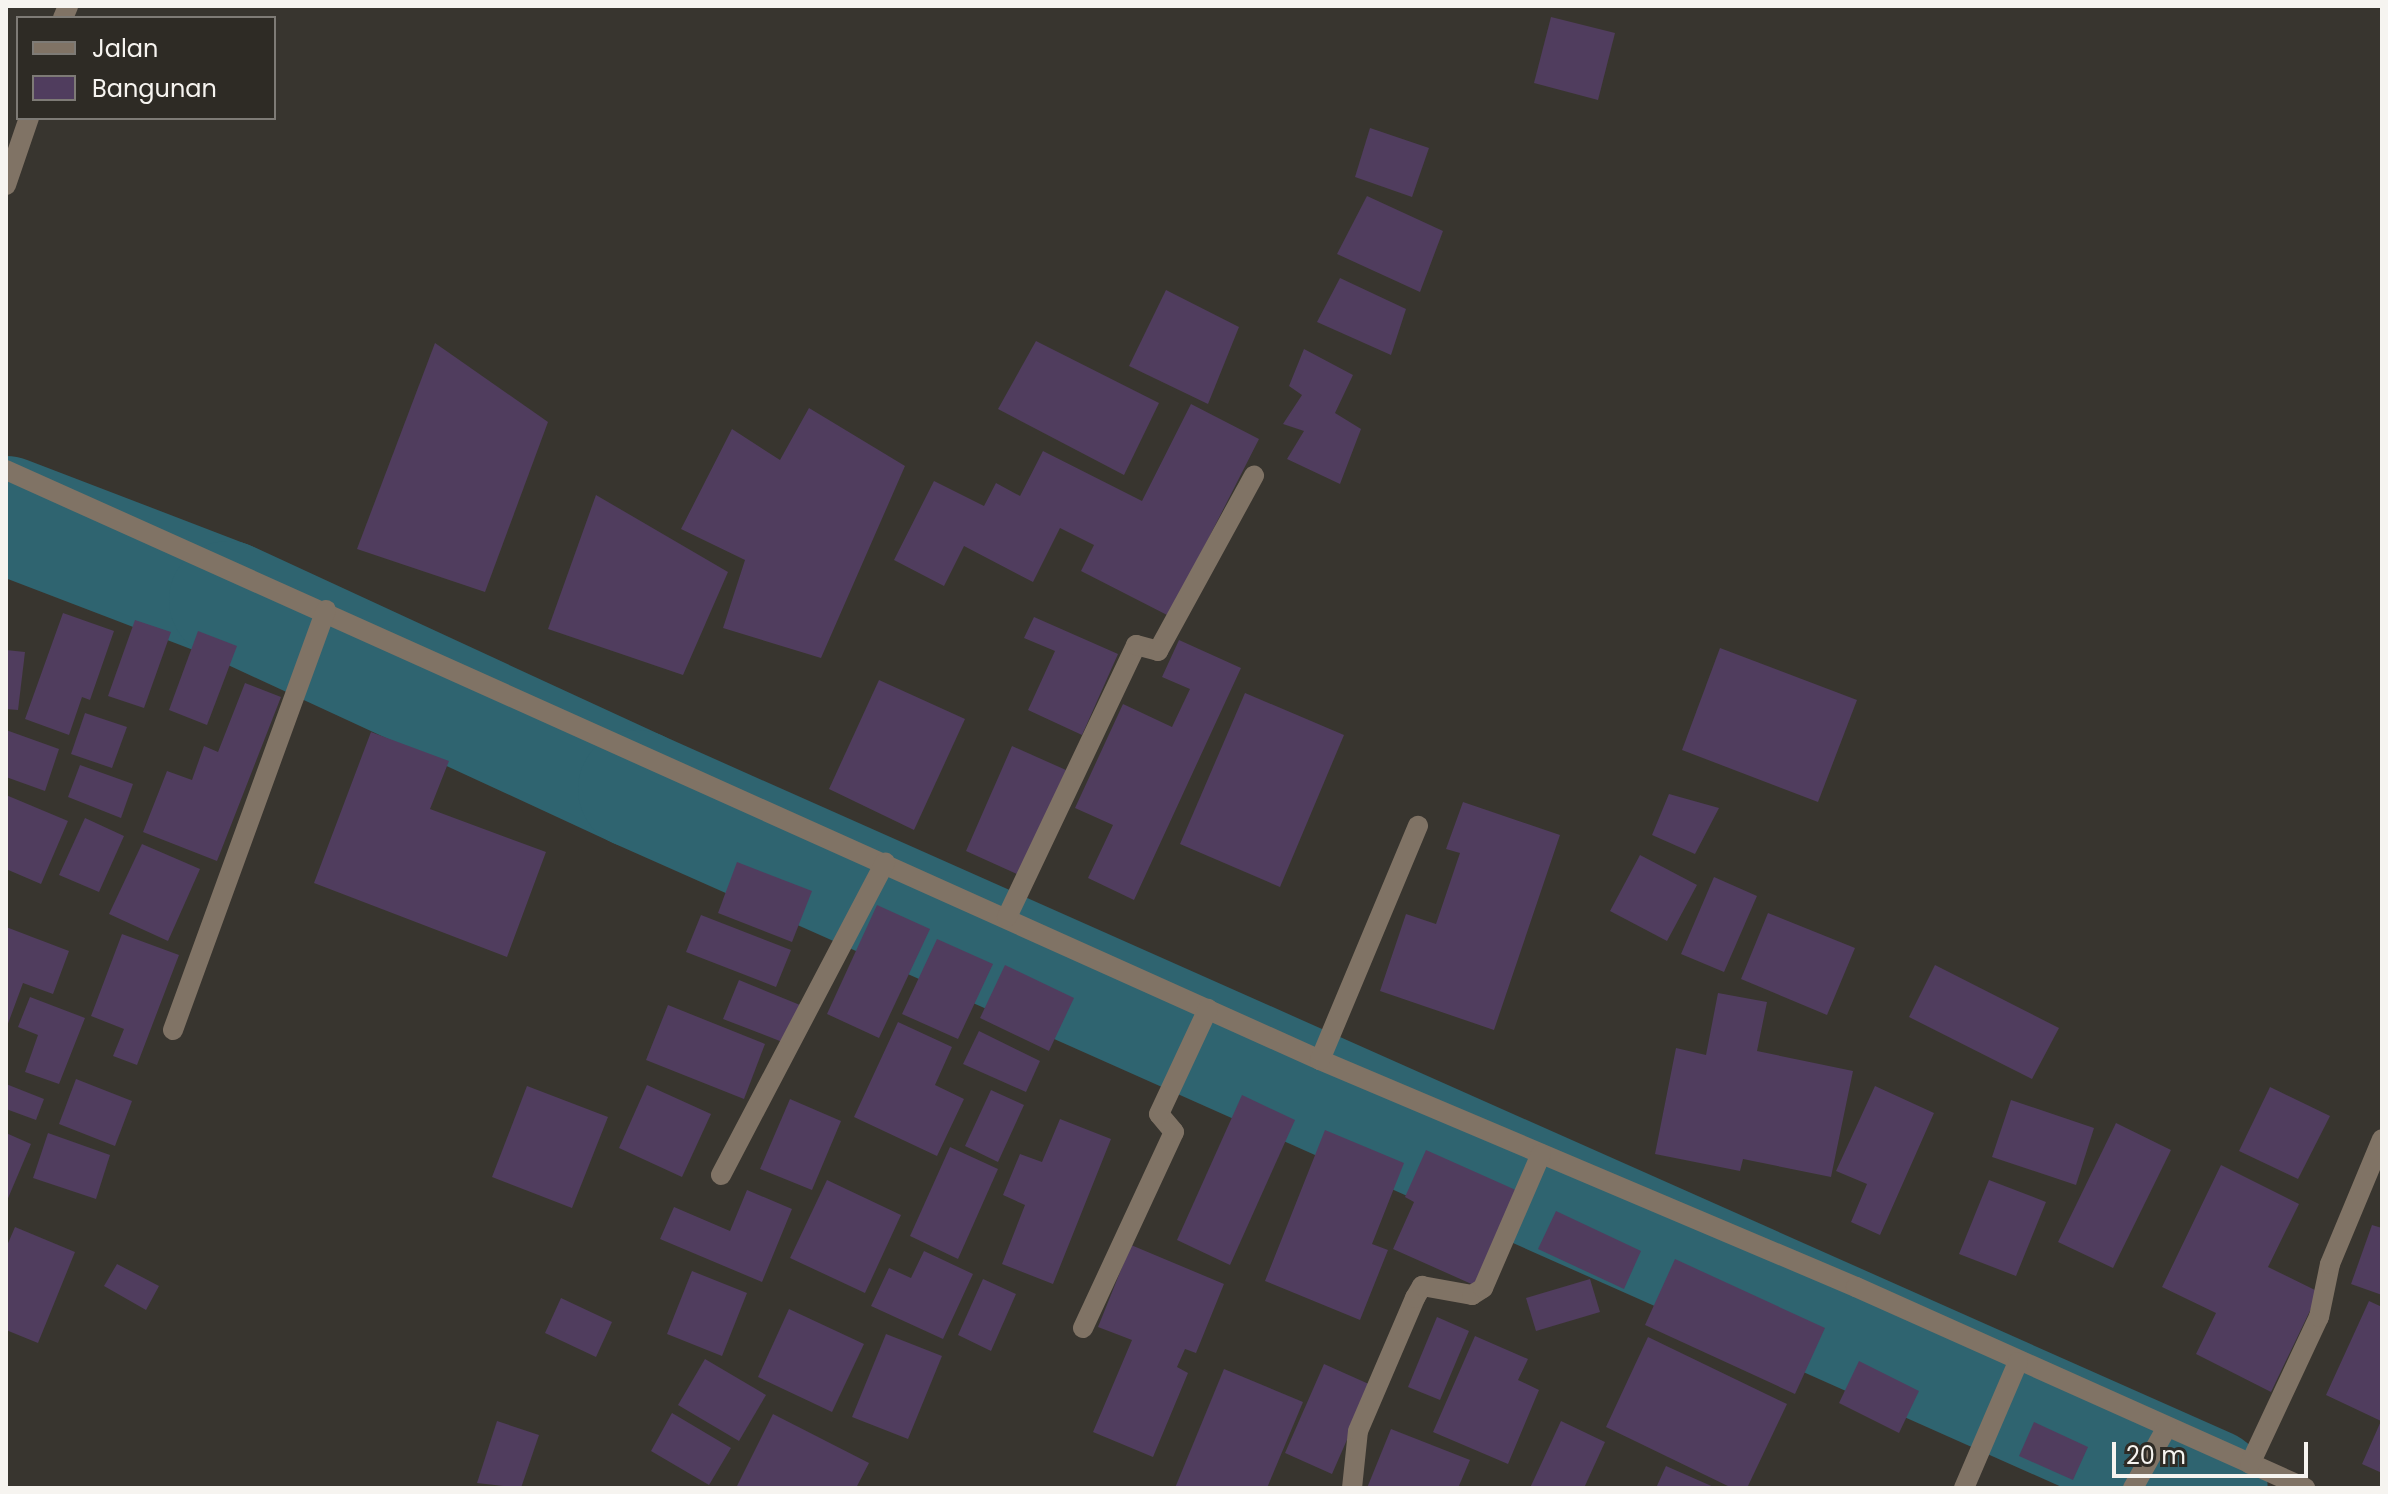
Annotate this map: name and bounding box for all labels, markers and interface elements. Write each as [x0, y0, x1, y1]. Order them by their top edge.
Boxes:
legend [16, 16, 276, 120]
text: Jalan [92, 32, 158, 65]
text: Bangunan [92, 72, 217, 105]
scale bar [2116, 1426, 2312, 1476]
text: 20 m [2126, 1439, 2186, 1472]

